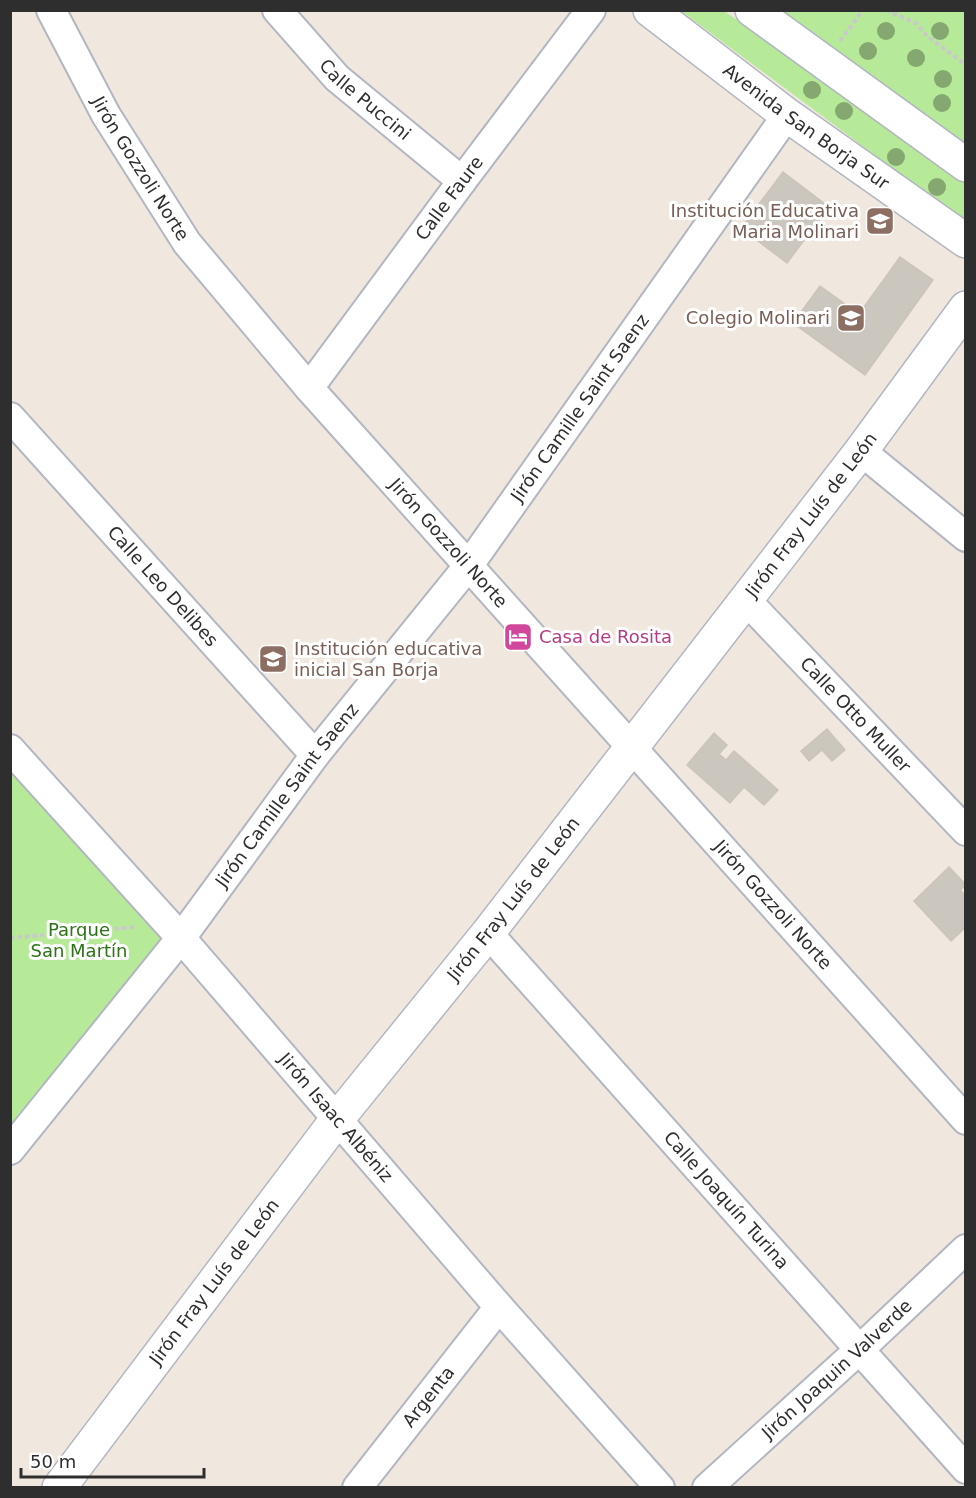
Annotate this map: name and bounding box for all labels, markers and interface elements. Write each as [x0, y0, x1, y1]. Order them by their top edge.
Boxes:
street label: Calle Puccini [315, 55, 415, 144]
street label: Avenida San Borja Sur [719, 59, 894, 194]
street label: Jirón Gozzoli Norte [88, 92, 194, 244]
street label: Calle Faure [411, 152, 487, 244]
place label: Institución Educativa Maria Molinari [670, 200, 859, 242]
school or university icon: Institución Educativa Maria Molinari [864, 205, 896, 237]
school or university icon: Colegio Molinari [835, 302, 867, 334]
place label: Colegio Molinari [686, 307, 830, 328]
street label: Jirón Camille Saint Saenz [506, 310, 653, 506]
street label: Jirón Fray Luís de León [740, 428, 881, 602]
street label: Jirón Gozzoli Norte [385, 473, 512, 612]
street label: Calle Leo Delibes [103, 521, 223, 650]
hotel icon: Casa de Rosita [502, 621, 534, 653]
place label: Casa de Rosita [539, 626, 672, 647]
place label: Institución educativa inicial San Borja [294, 638, 482, 680]
school or university icon: Institución educativa inicial San Borja [257, 643, 289, 675]
street label: Calle Otto Muller [796, 653, 916, 777]
street label: Jirón Camille Saint Saenz [210, 699, 363, 892]
street label: Jirón Fray Luís de León [442, 813, 584, 986]
street label: Jirón Gozzoli Norte [709, 835, 837, 973]
park label: Parque San Martín [30, 919, 128, 961]
street label: Jirón Isaac Albéniz [274, 1048, 398, 1186]
street label: Calle Joaquín Turina [660, 1127, 794, 1273]
street label: Jirón Fray Luís de León [144, 1195, 283, 1370]
street label: Jirón Joaquin Valverde [757, 1295, 916, 1444]
street label: Argenta [398, 1362, 459, 1431]
scale bar [21, 1441, 204, 1479]
text: 50 m [30, 1451, 76, 1472]

